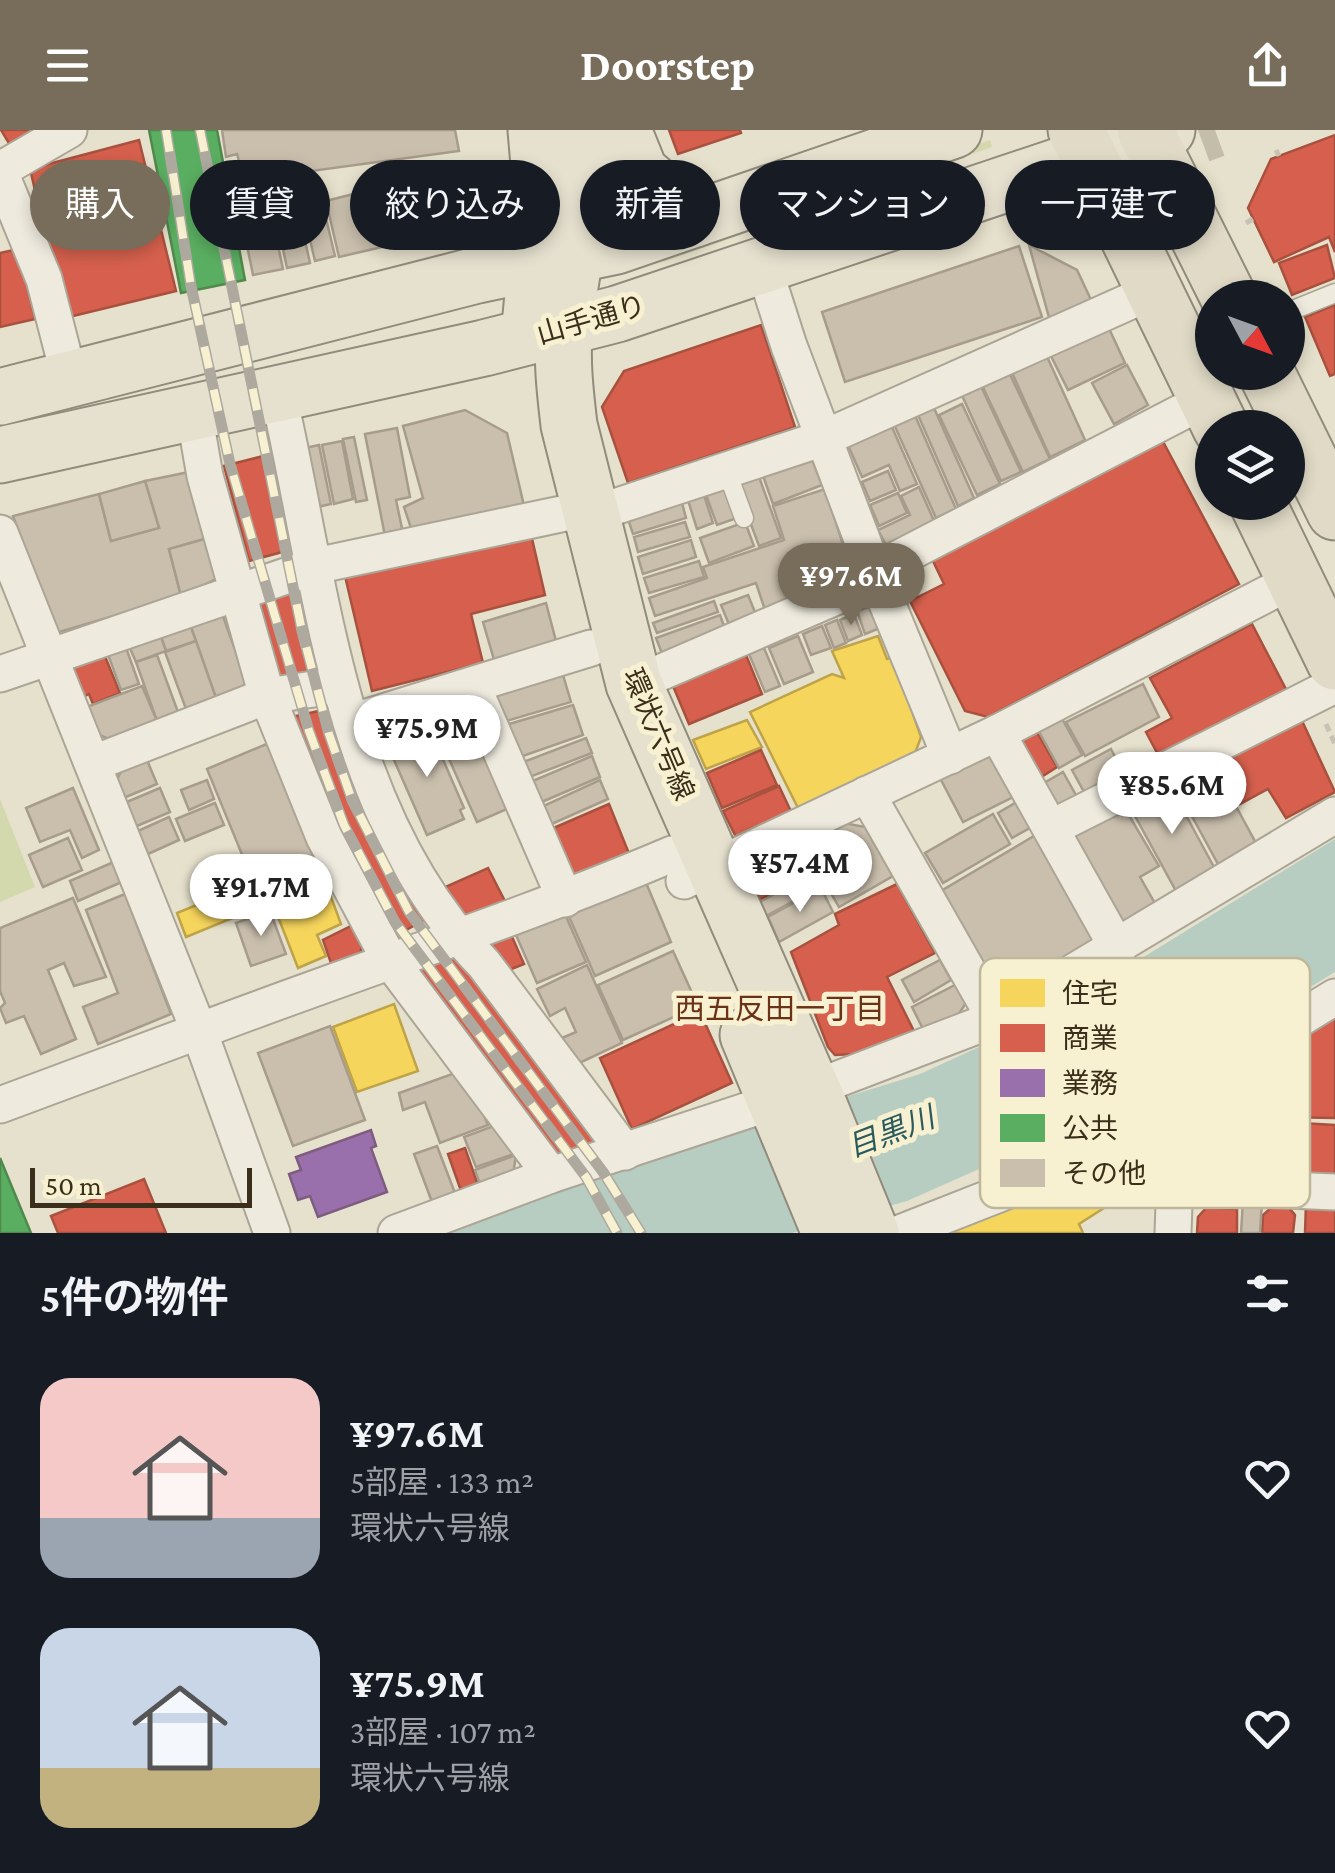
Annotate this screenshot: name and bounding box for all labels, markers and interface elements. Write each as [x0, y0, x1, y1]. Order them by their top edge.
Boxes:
icon: menu [40, 38, 95, 93]
icon: share [1240, 38, 1295, 93]
text: Doorstep [580, 40, 755, 90]
chip: 購入 [30, 160, 170, 250]
chip: 賃貸 [190, 160, 330, 250]
chip: 絞り込み [350, 160, 560, 250]
chip: 新着 [580, 160, 720, 250]
chip: マンション [740, 160, 985, 250]
chip: 一戸建て [1005, 160, 1215, 250]
north arrow [1195, 280, 1305, 390]
map controls [1195, 280, 1305, 520]
street label: 山手通り [533, 289, 649, 350]
button: layers [1195, 410, 1305, 520]
pin: ¥97.6M [770, 543, 932, 628]
text: ¥97.6M [800, 557, 902, 593]
street label: 環状六号線 [617, 664, 700, 805]
pin: ¥75.9M [346, 695, 508, 780]
text: ¥75.9M [376, 709, 478, 745]
pin: ¥85.6M [1091, 752, 1253, 837]
text: ¥85.6M [1119, 766, 1225, 802]
pin: ¥57.4M [719, 830, 881, 915]
text: ¥57.4M [750, 844, 850, 880]
pin: ¥91.7M [180, 854, 342, 939]
text: ¥91.7M [212, 868, 310, 904]
legend [980, 958, 1310, 1208]
text: 住宅 [1062, 978, 1118, 1009]
district label: 西五反田一丁目 [675, 992, 885, 1025]
text: 商業 [1062, 1023, 1118, 1054]
text: 業務 [1062, 1068, 1118, 1099]
water label: 目黒川 [843, 1099, 942, 1163]
text: 公共 [1062, 1113, 1118, 1144]
text: その他 [1062, 1158, 1146, 1189]
scale bar [30, 1163, 252, 1208]
text: 50 m [45, 1170, 102, 1201]
icon: filters [1240, 1266, 1295, 1321]
text: 5件の物件 [40, 1274, 229, 1321]
text: ¥97.6M [350, 1409, 485, 1456]
icon: home [120, 1418, 240, 1538]
icon: heart [1240, 1451, 1295, 1506]
text: 5部屋 · 133 m² [350, 1464, 534, 1500]
text: 環状六号線 [350, 1510, 510, 1546]
text: ¥75.9M [350, 1659, 485, 1706]
icon: home [120, 1668, 240, 1788]
icon: heart [1240, 1701, 1295, 1756]
text: 3部屋 · 107 m² [350, 1714, 536, 1750]
text: 環状六号線 [350, 1760, 510, 1796]

